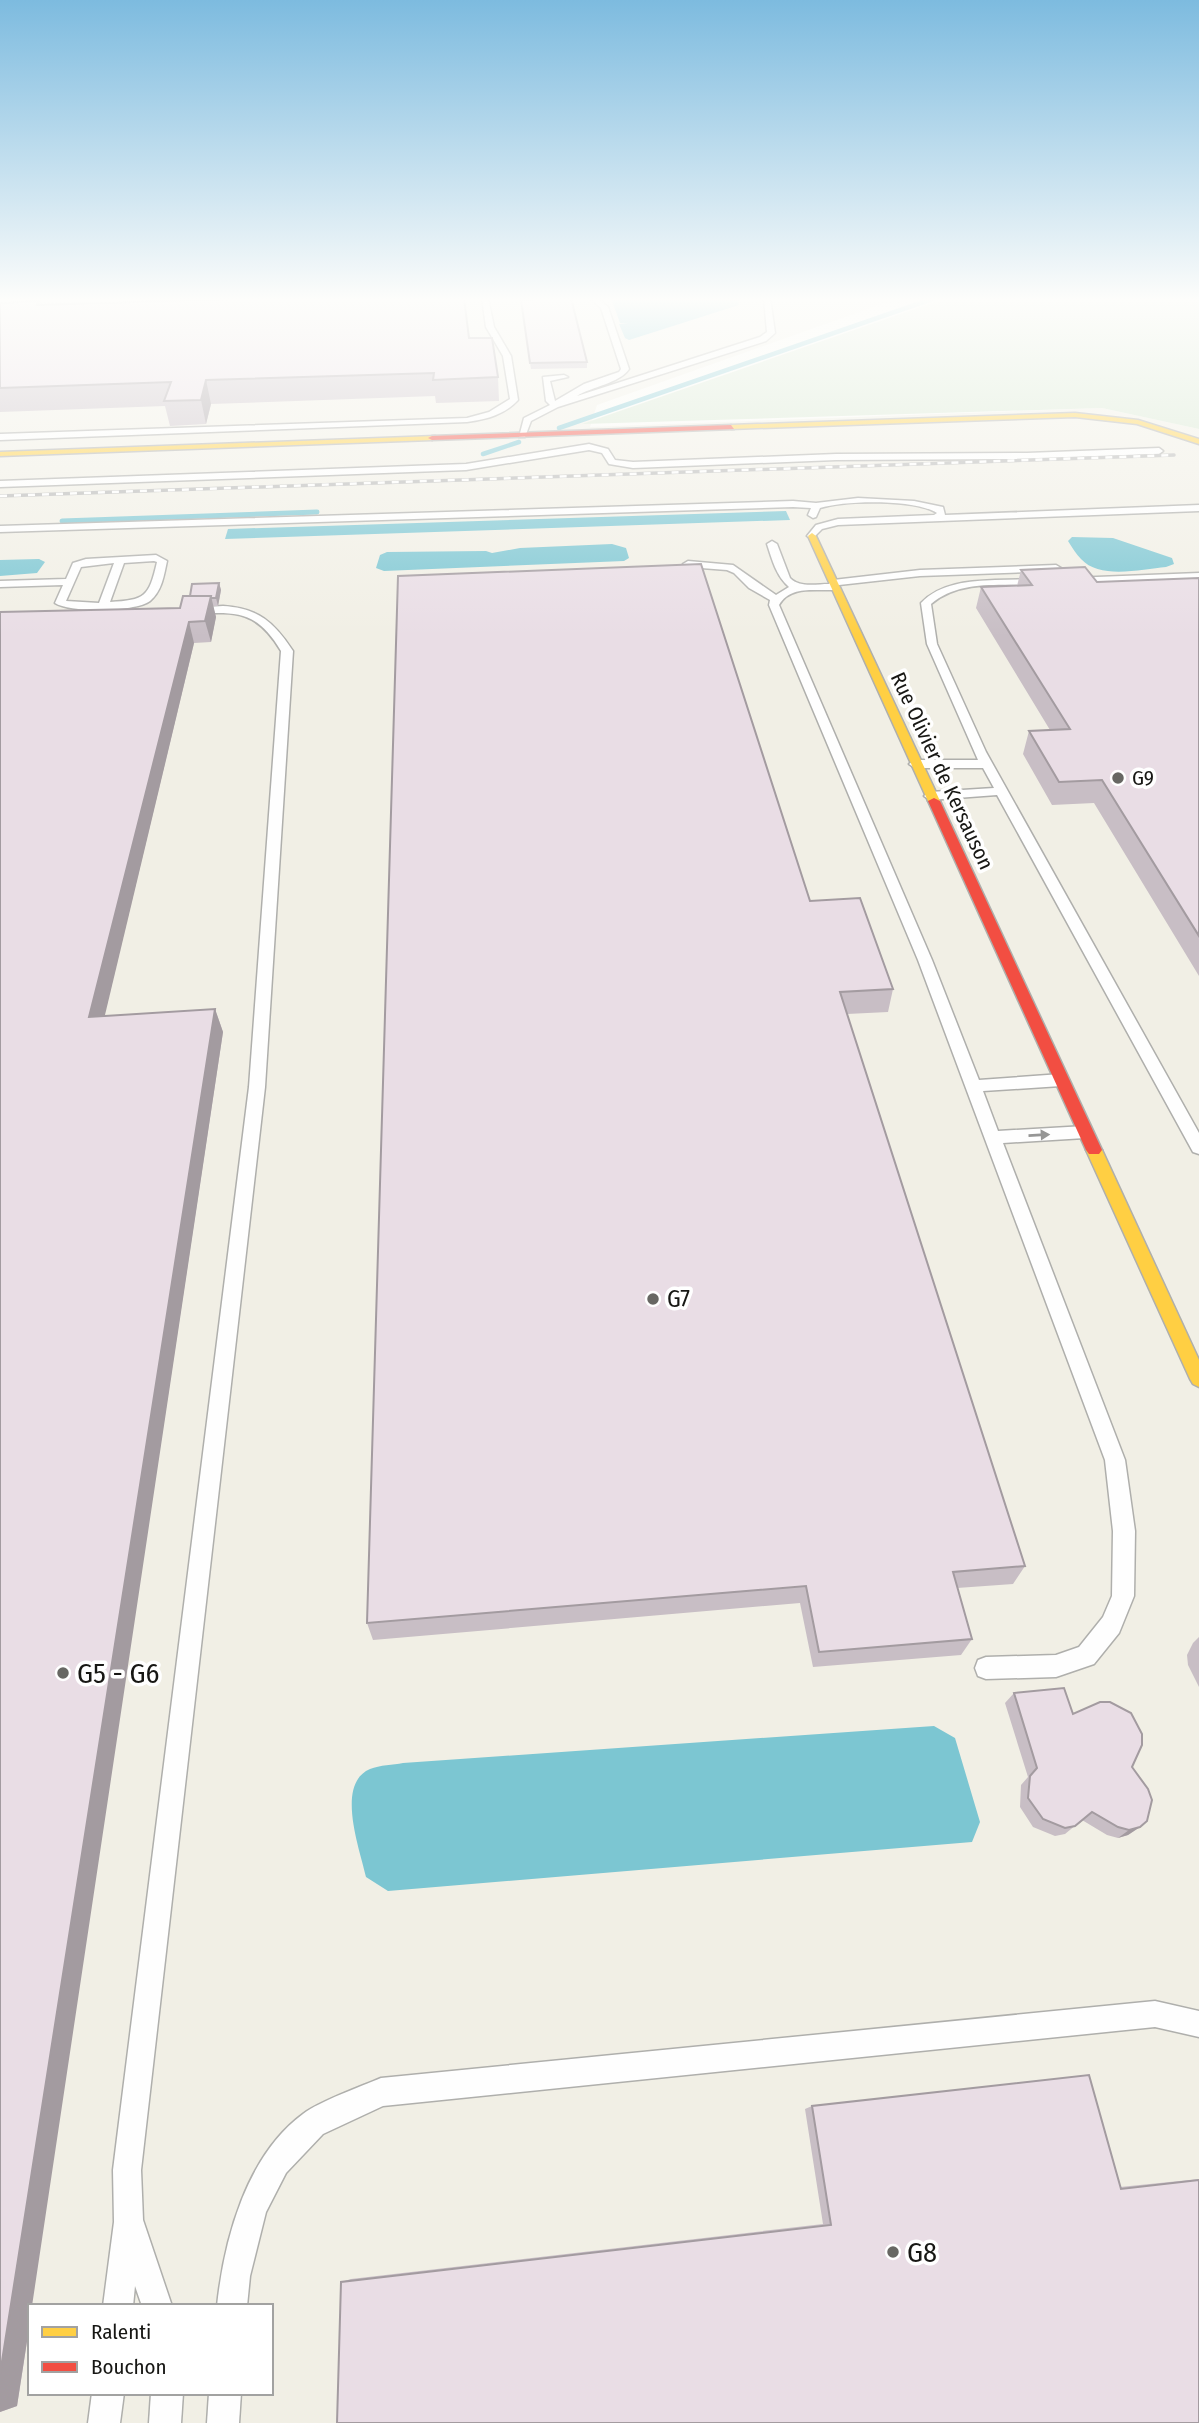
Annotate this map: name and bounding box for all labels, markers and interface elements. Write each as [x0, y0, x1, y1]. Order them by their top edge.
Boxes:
street label: Rue Olivier de Kersauson [885, 668, 999, 874]
place label: G9 [1132, 765, 1154, 791]
marker: G9 [1110, 770, 1126, 786]
one-way arrow [1028, 1129, 1050, 1140]
place label: G7 [667, 1285, 690, 1313]
marker: G7 [645, 1291, 661, 1307]
place label: G5 - G6 [77, 1657, 159, 1690]
marker: G5 - G6 [55, 1665, 71, 1681]
place label: G8 [907, 2236, 937, 2269]
marker: G8 [885, 2244, 901, 2260]
legend [28, 2304, 273, 2395]
text: Ralenti [91, 2319, 151, 2345]
text: Bouchon [91, 2354, 167, 2380]

